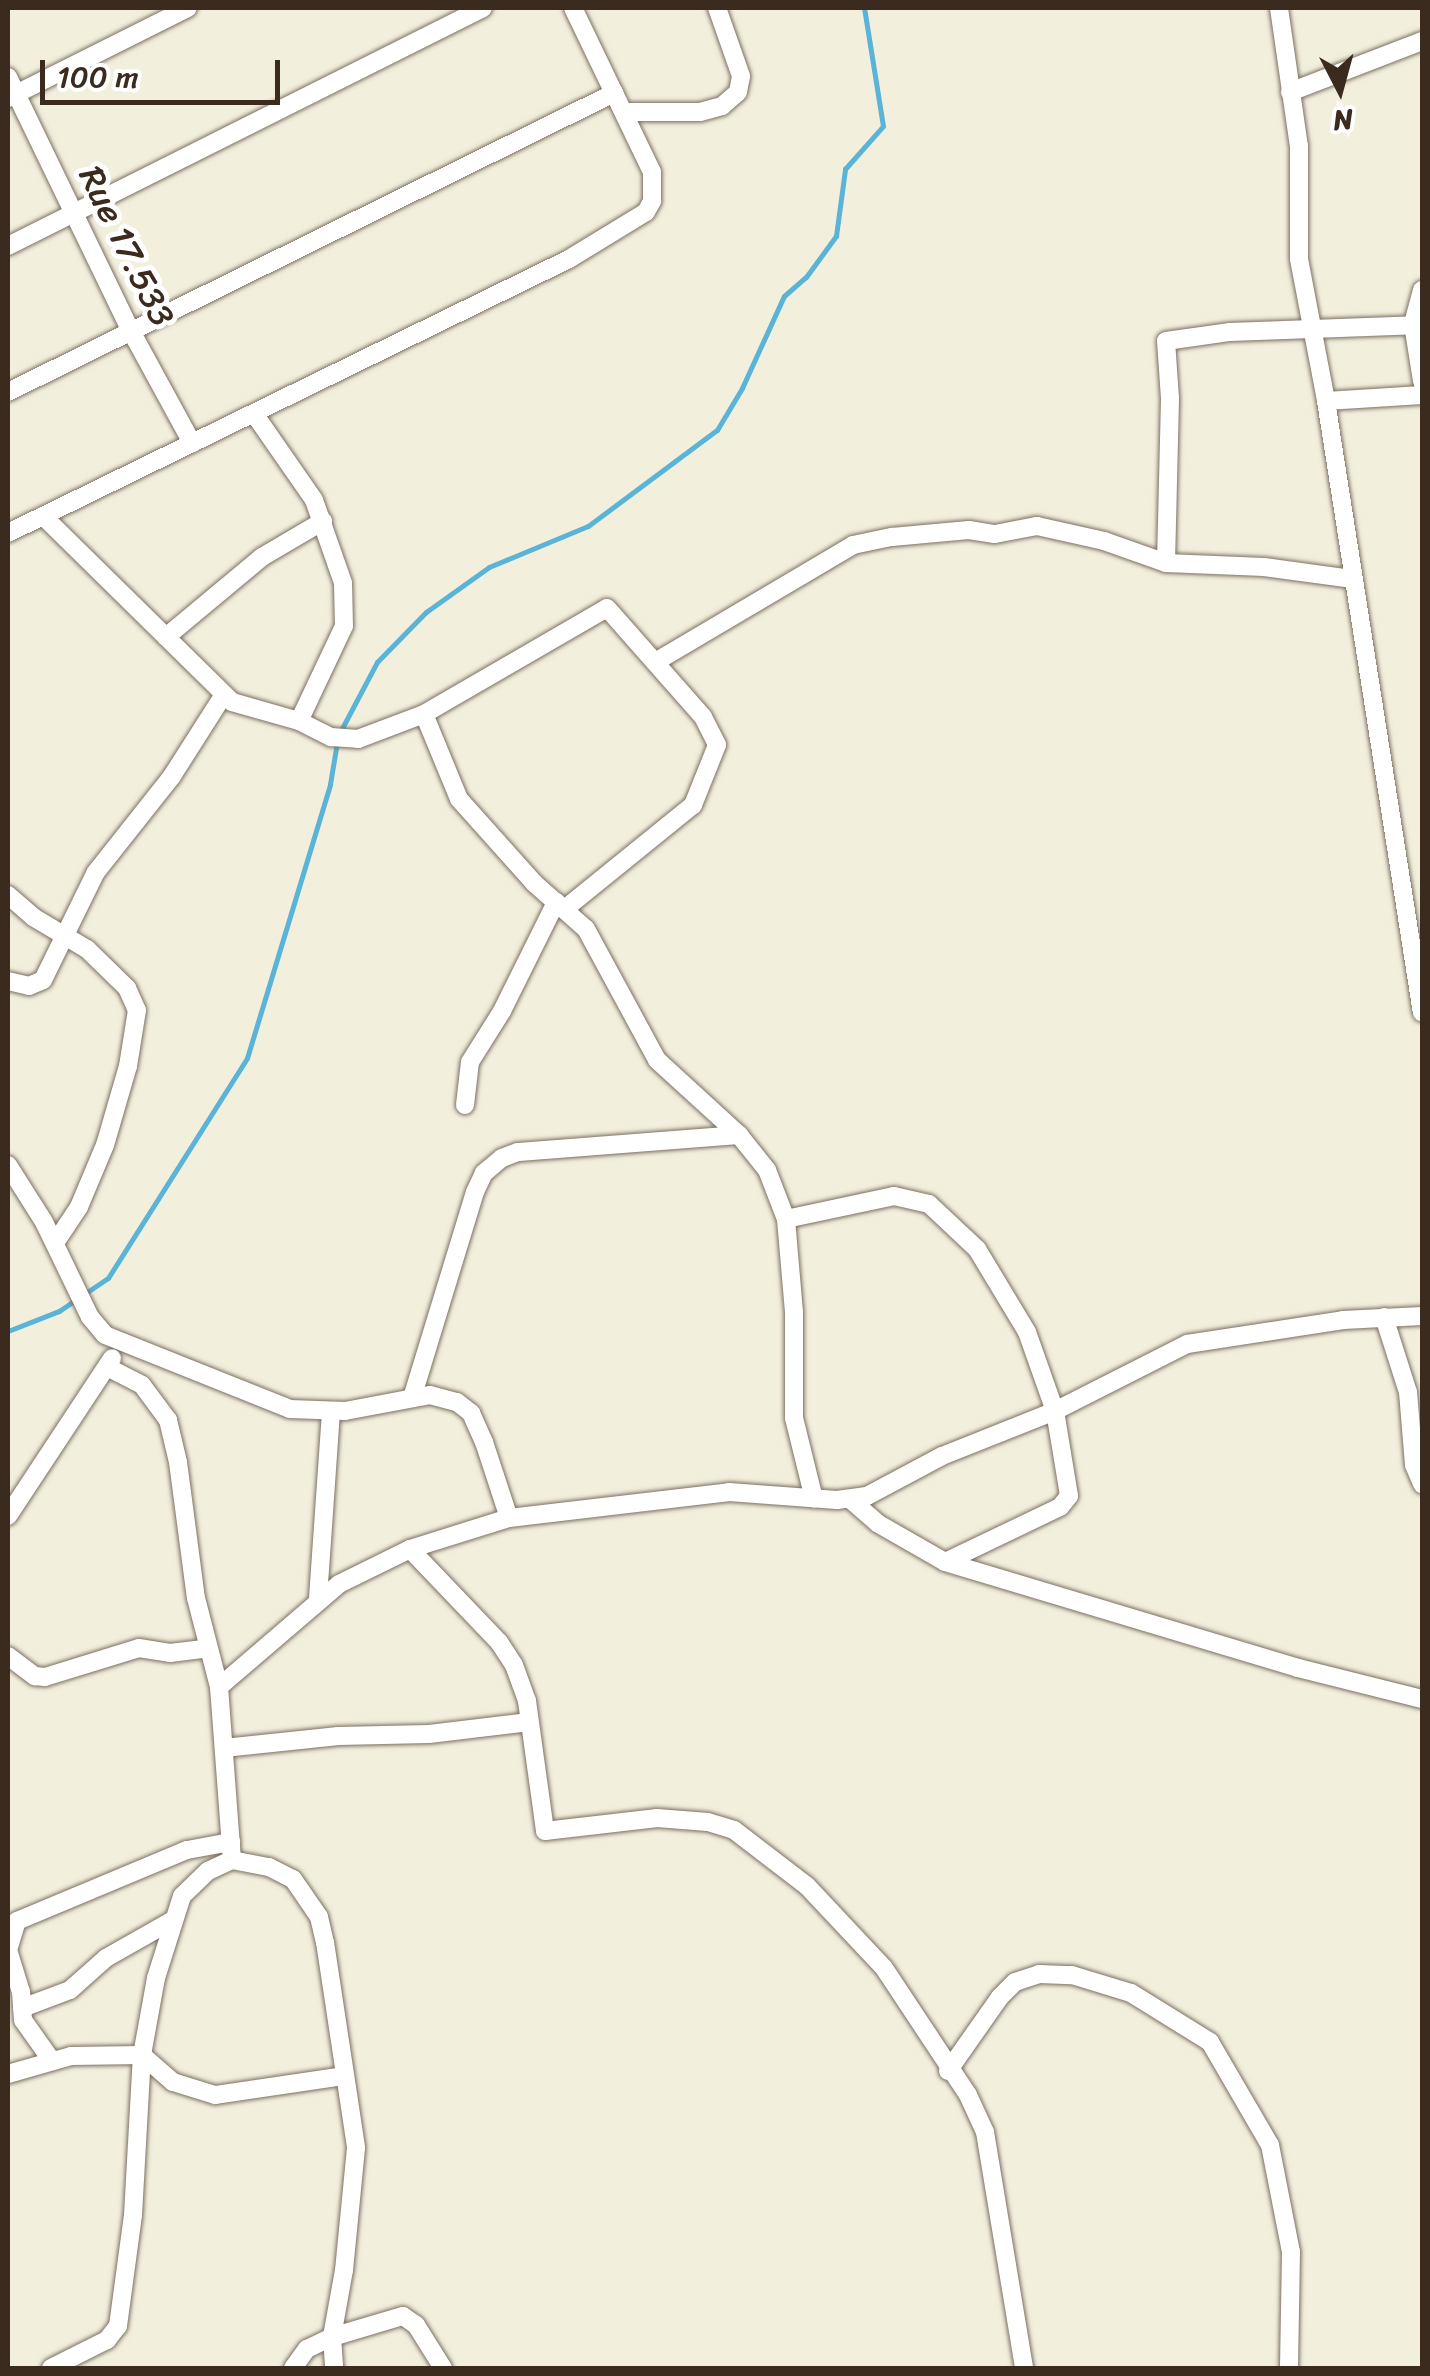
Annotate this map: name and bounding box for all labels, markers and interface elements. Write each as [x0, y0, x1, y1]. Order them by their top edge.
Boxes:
scale bar [45, 40, 285, 102]
north arrow [1290, 40, 1390, 140]
text: 100 m [57, 50, 139, 104]
text: N [1331, 95, 1355, 146]
street label: Rue 17.533 [70, 159, 184, 333]

